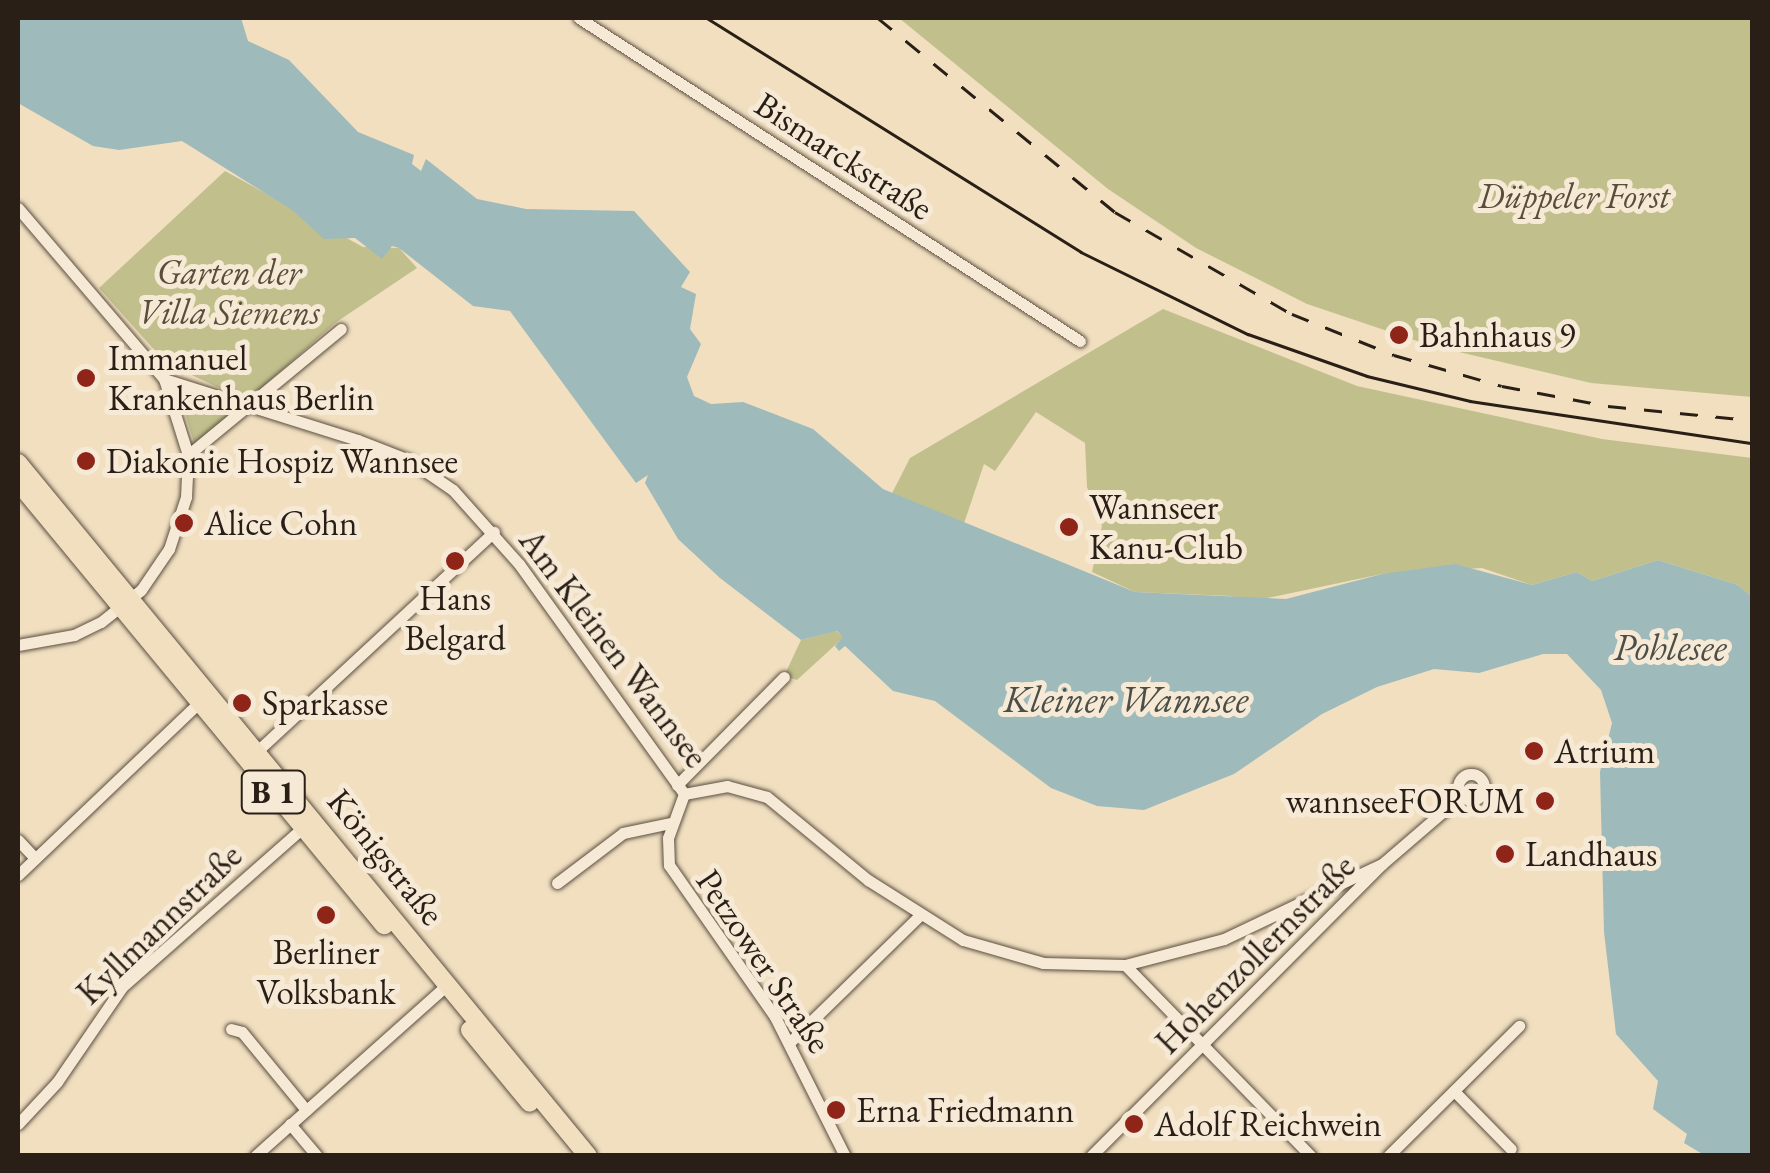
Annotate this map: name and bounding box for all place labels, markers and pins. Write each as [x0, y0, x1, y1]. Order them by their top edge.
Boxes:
place label: Bahnhaus 9 [1419, 314, 1576, 356]
marker: Bahnhaus 9 [1388, 324, 1410, 346]
place label: Immanuel Krankenhaus Berlin [108, 337, 375, 419]
marker: Immanuel Krankenhaus Berlin [73, 365, 99, 391]
place label: Diakonie Hospiz Wannsee [106, 440, 458, 482]
marker: Diakonie Hospiz Wannsee [75, 450, 97, 472]
place label: Wannseer Kanu-Club [1089, 486, 1243, 568]
place label: Alice Cohn [204, 502, 358, 544]
marker: Alice Cohn [173, 512, 195, 534]
marker: Wannseer Kanu-Club [1058, 516, 1080, 538]
marker: Hans Belgard [444, 550, 466, 572]
place label: Hans Belgard [404, 577, 506, 659]
place label: Sparkasse [262, 682, 388, 724]
marker: Sparkasse [231, 692, 253, 714]
place label: Atrium [1554, 730, 1655, 772]
marker: Atrium [1523, 740, 1545, 762]
place label: wannseeFORUM [1285, 780, 1525, 822]
marker: wannseeFORUM [1534, 790, 1556, 812]
place label: Landhaus [1525, 833, 1657, 875]
marker: Landhaus [1494, 843, 1516, 865]
marker: Berliner Volksbank [315, 904, 337, 926]
place label: Berliner Volksbank [256, 931, 396, 1013]
place label: Erna Friedmann [856, 1089, 1074, 1131]
marker: Erna Friedmann [825, 1099, 847, 1121]
place label: Adolf Reichwein [1154, 1103, 1382, 1145]
marker: Adolf Reichwein [1123, 1113, 1145, 1135]

